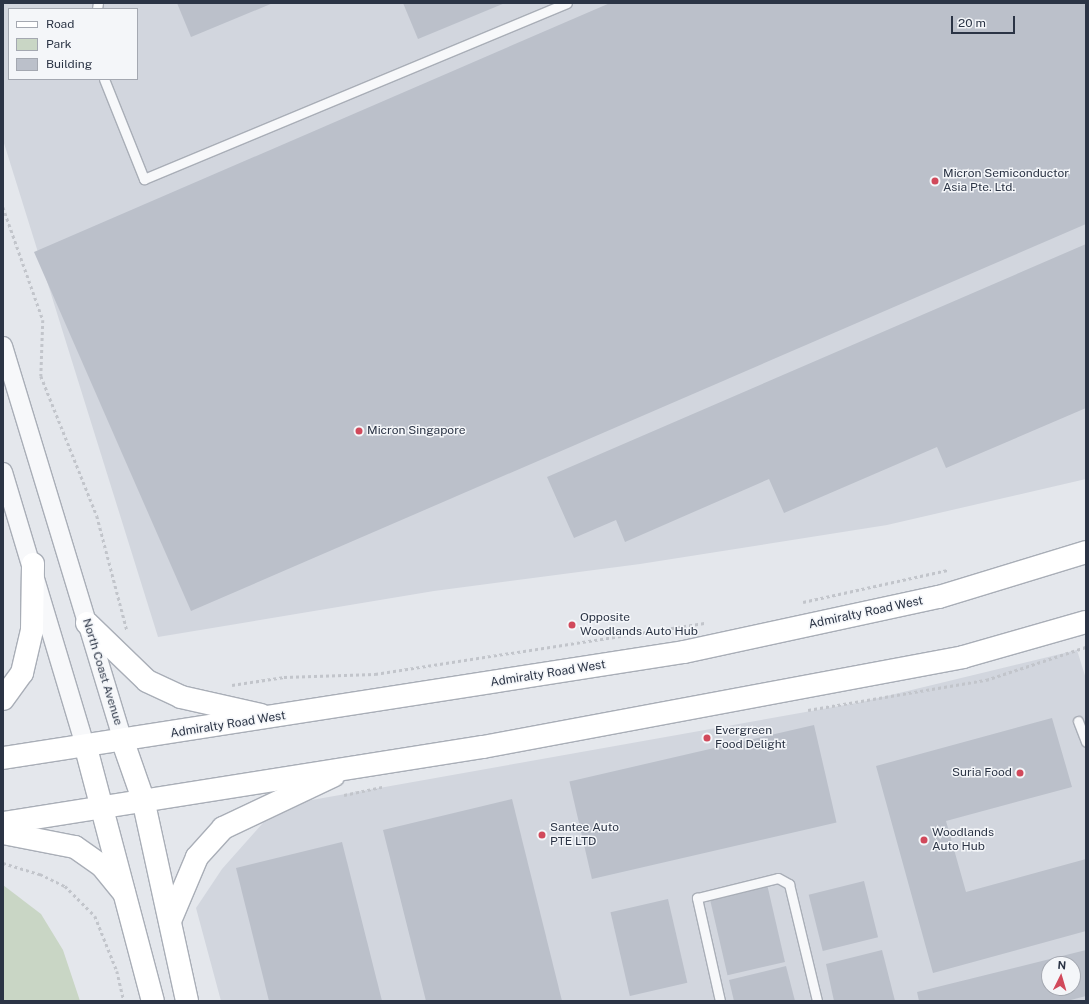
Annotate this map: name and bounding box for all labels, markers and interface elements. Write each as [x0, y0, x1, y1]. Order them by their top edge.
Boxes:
legend [8, 8, 138, 80]
scale bar [953, 8, 1017, 34]
text: 20 m [958, 16, 986, 30]
text: Road [46, 17, 74, 31]
text: Park [46, 37, 72, 51]
text: Building [46, 57, 92, 71]
place label: Micron Semiconductor Asia Pte. Ltd. [943, 167, 1069, 195]
marker: Micron Semiconductor Asia Pte. Ltd. [930, 176, 940, 186]
place label: Micron Singapore [367, 424, 466, 438]
marker: Micron Singapore [354, 426, 364, 436]
street label: Admiralty Road West [807, 594, 925, 632]
place label: Opposite Woodlands Auto Hub [580, 611, 698, 639]
street label: North Coast Avenue [79, 617, 125, 727]
marker: Opposite Woodlands Auto Hub [567, 620, 577, 630]
street label: Admiralty Road West [489, 658, 607, 690]
street label: Admiralty Road West [169, 709, 287, 741]
place label: Evergreen Food Delight [715, 724, 786, 752]
marker: Evergreen Food Delight [702, 733, 712, 743]
place label: Suria Food [952, 766, 1012, 780]
marker: Suria Food [1015, 768, 1025, 778]
place label: Santee Auto PTE LTD [550, 821, 619, 849]
place label: Woodlands Auto Hub [932, 826, 994, 854]
marker: Santee Auto PTE LTD [537, 830, 547, 840]
marker: Woodlands Auto Hub [919, 835, 929, 845]
north arrow [1041, 956, 1081, 996]
text: N [1057, 959, 1067, 971]

